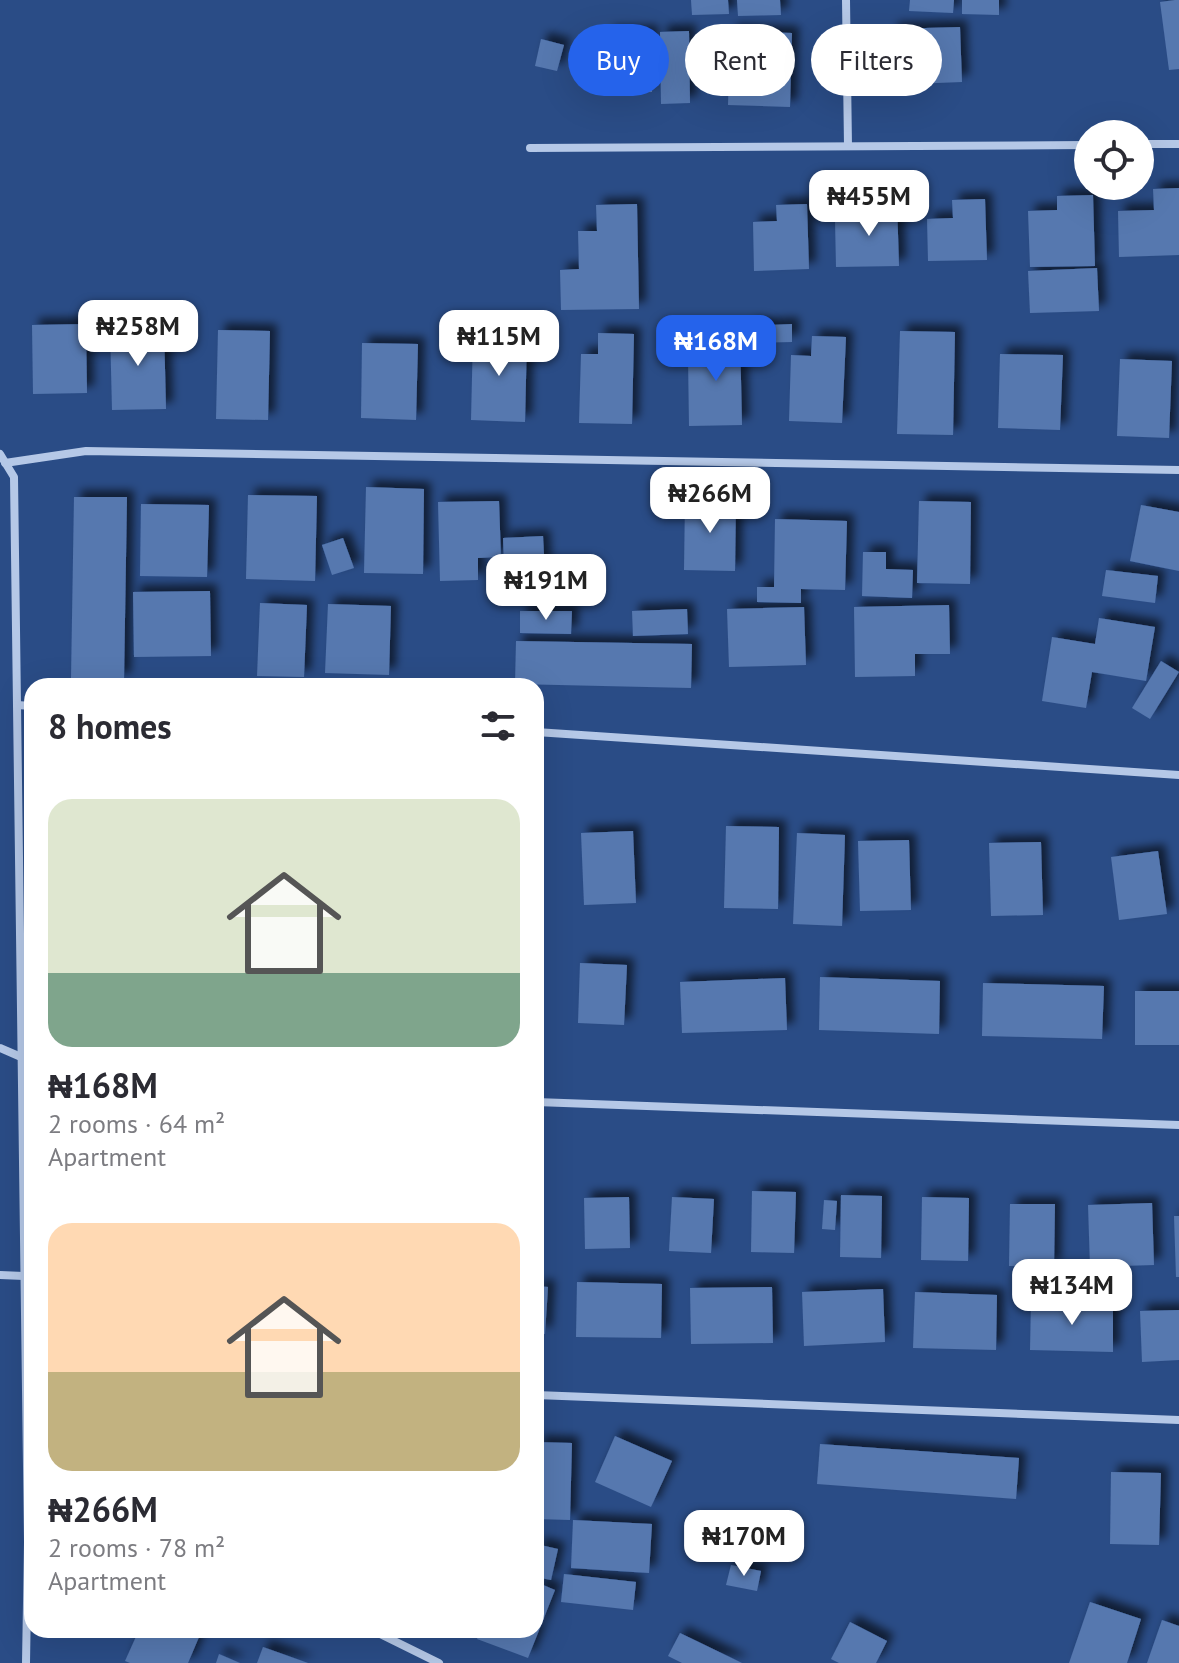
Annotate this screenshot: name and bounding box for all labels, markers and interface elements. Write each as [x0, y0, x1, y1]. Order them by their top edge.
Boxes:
chip: Buy [568, 24, 669, 96]
chip: Rent [685, 24, 795, 96]
chip: Filters [811, 24, 942, 96]
map controls [1074, 120, 1154, 200]
button: locate [1074, 120, 1154, 200]
pin: ₦455M [813, 170, 925, 238]
text: ₦455M [827, 179, 911, 212]
pin: ₦258M [82, 300, 194, 368]
text: ₦258M [96, 309, 180, 342]
pin: ₦115M [443, 310, 555, 378]
pin: ₦168M [660, 315, 772, 383]
text: ₦115M [457, 319, 541, 352]
text: ₦168M [674, 324, 758, 357]
pin: ₦266M [654, 467, 766, 535]
text: ₦266M [668, 476, 752, 509]
pin: ₦191M [490, 554, 602, 622]
text: ₦191M [504, 563, 588, 596]
text: 8 homes [48, 704, 172, 748]
icon: filters [476, 704, 520, 748]
icon: home [212, 851, 356, 995]
text: ₦168M [48, 1063, 158, 1107]
text: 2 rooms · 64 m² [48, 1107, 225, 1140]
text: Apartment [48, 1140, 166, 1173]
pin: ₦134M [1016, 1259, 1128, 1327]
text: ₦134M [1030, 1268, 1114, 1301]
icon: home [212, 1275, 356, 1419]
text: ₦266M [48, 1487, 158, 1531]
pin: ₦170M [688, 1510, 800, 1578]
text: ₦170M [702, 1519, 786, 1552]
text: 2 rooms · 78 m² [48, 1531, 225, 1564]
text: Apartment [48, 1564, 166, 1597]

